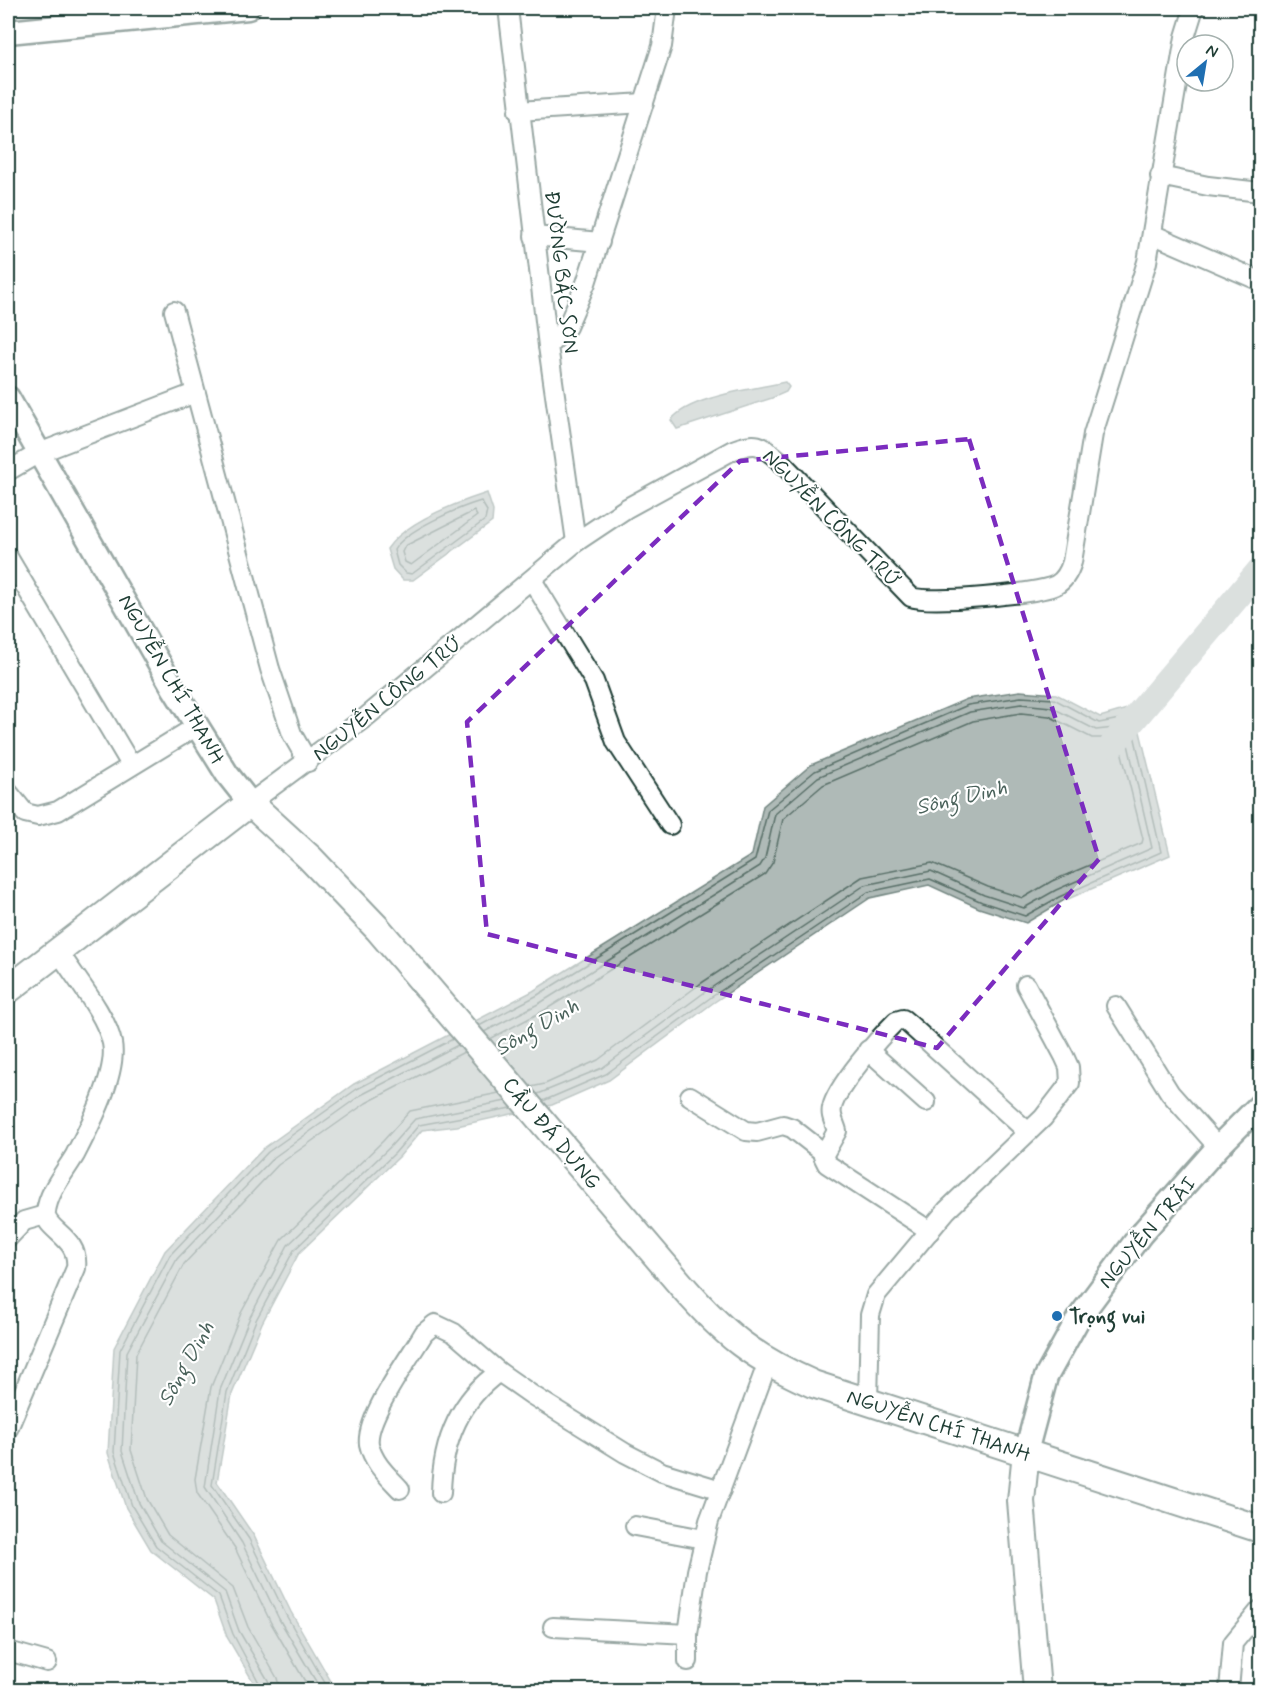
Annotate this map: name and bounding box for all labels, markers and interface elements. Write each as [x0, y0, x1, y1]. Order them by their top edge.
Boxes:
north arrow [1175, 33, 1235, 93]
text: N [1202, 40, 1222, 63]
street label: ĐƯỜNG BẮC SƠN [537, 189, 585, 355]
street label: NGUYỄN CÔNG TRỨ [756, 443, 907, 594]
street label: NGUYỄN CHÍ THANH [111, 589, 231, 770]
street label: NGUYỄN CÔNG TRỨ [307, 630, 469, 768]
water label: Sông Dinh [913, 774, 1010, 825]
water label: Sông Dinh [490, 992, 586, 1066]
street label: CẦU ĐÁ DỰNG [496, 1071, 607, 1196]
street label: NGUYỄN TRÃI [1093, 1171, 1203, 1295]
place label: Trọng vui [1069, 1303, 1146, 1333]
marker: Trọng vui [1050, 1309, 1064, 1323]
water label: Sông Dinh [152, 1317, 224, 1413]
street label: NGUYỄN CHÍ THANH [843, 1383, 1034, 1469]

